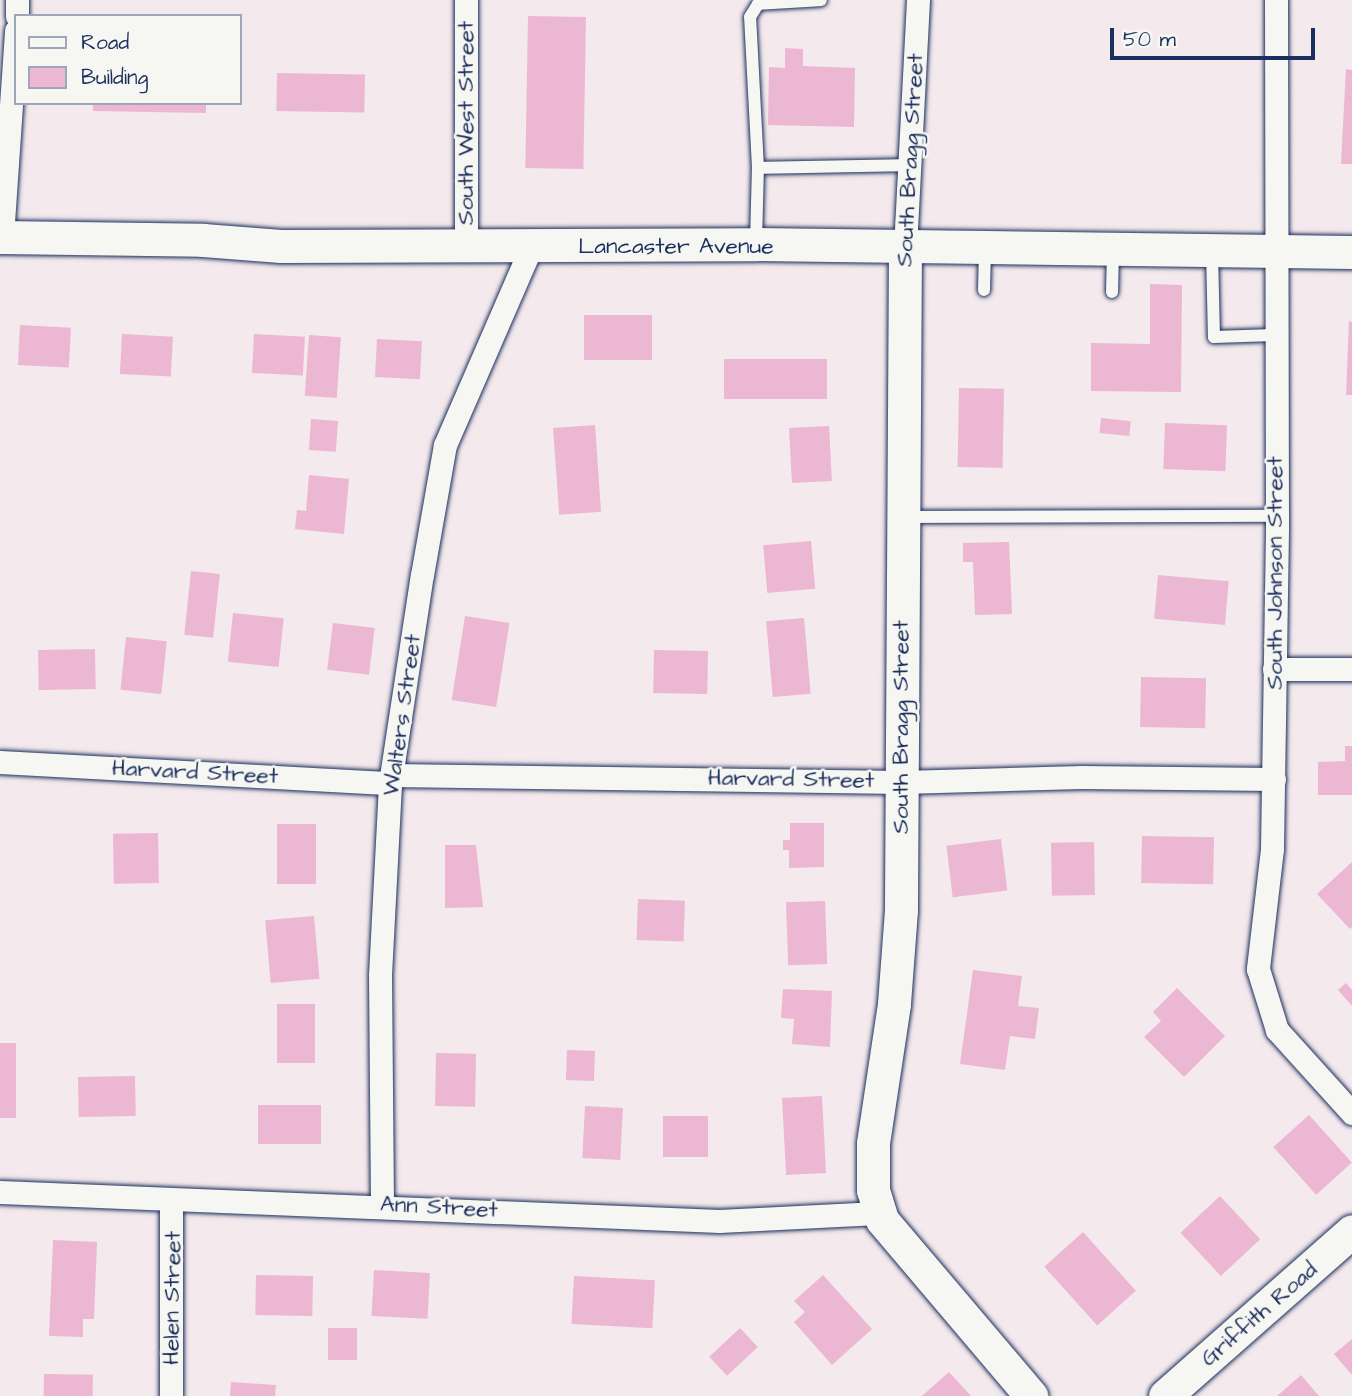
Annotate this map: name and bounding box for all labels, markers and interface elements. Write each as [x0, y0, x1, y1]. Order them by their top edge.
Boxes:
legend [14, 14, 242, 105]
scale bar [1114, 14, 1319, 58]
street label: South West Street [452, 21, 480, 225]
text: 50 m [1123, 25, 1176, 54]
text: Road [81, 28, 129, 57]
street label: South Bragg Street [891, 52, 929, 268]
text: Building [81, 63, 148, 92]
street label: Lancaster Avenue [578, 232, 774, 260]
street label: South Johnson Street [1261, 456, 1289, 690]
street label: South Bragg Street [887, 620, 915, 834]
street label: Walters Street [377, 632, 427, 798]
street label: Harvard Street [111, 754, 279, 790]
street label: Harvard Street [707, 764, 875, 794]
street label: Ann Street [379, 1190, 499, 1224]
street label: Helen Street [157, 1231, 187, 1365]
street label: Griffith Road [1195, 1256, 1323, 1372]

